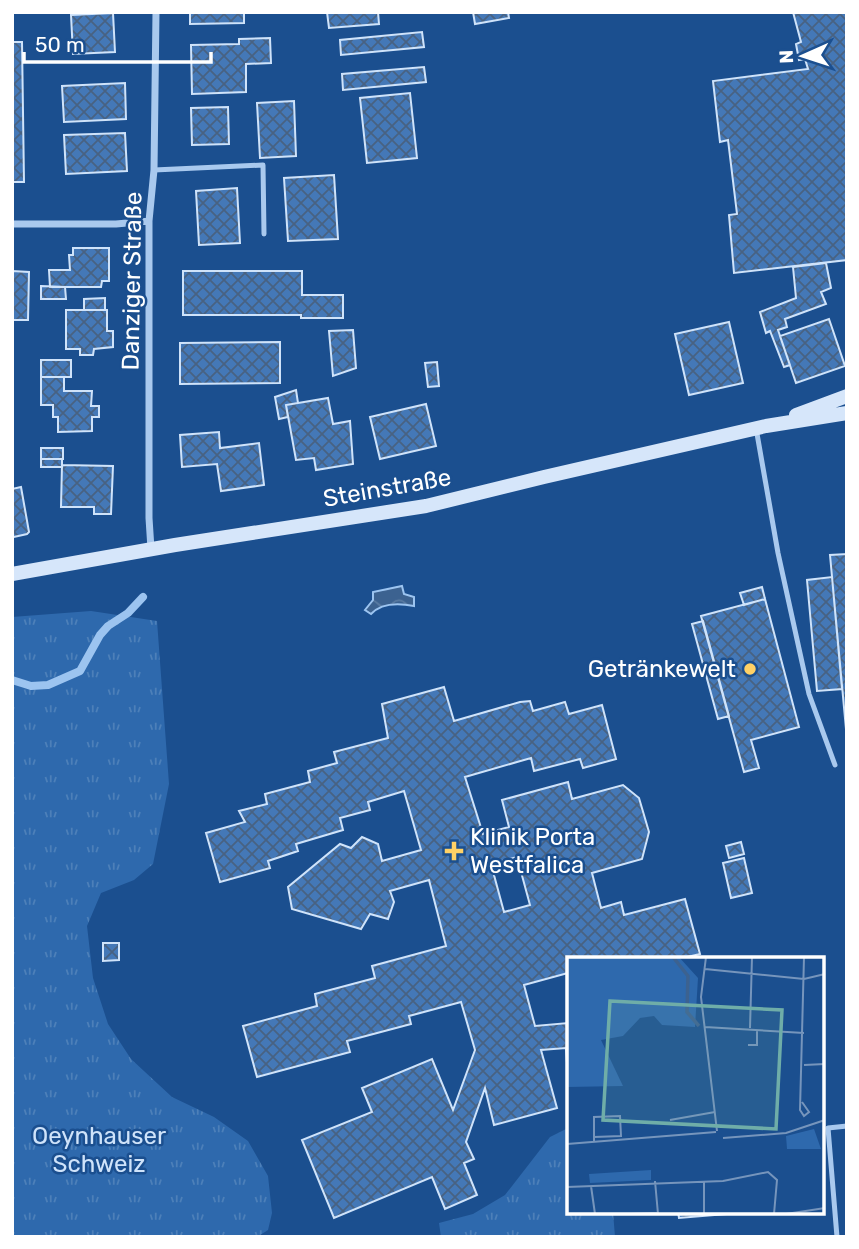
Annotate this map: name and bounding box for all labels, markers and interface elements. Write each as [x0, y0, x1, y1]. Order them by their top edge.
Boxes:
scale bar [24, 21, 212, 65]
north arrow [768, 21, 838, 91]
text: 50 m [35, 32, 85, 57]
text: N [775, 49, 798, 64]
street label: Danziger Straße [116, 191, 148, 371]
street label: Steinstraße [321, 463, 453, 513]
place label: Getränkewelt [588, 655, 736, 683]
marker: Getränkewelt [742, 661, 758, 677]
place label: Klinik Porta Westfalica [470, 823, 595, 879]
marker: Klinik Porta Westfalica [444, 841, 464, 861]
inset map [567, 957, 824, 1214]
park label: Oeynhauser Schweiz [32, 1122, 166, 1178]

